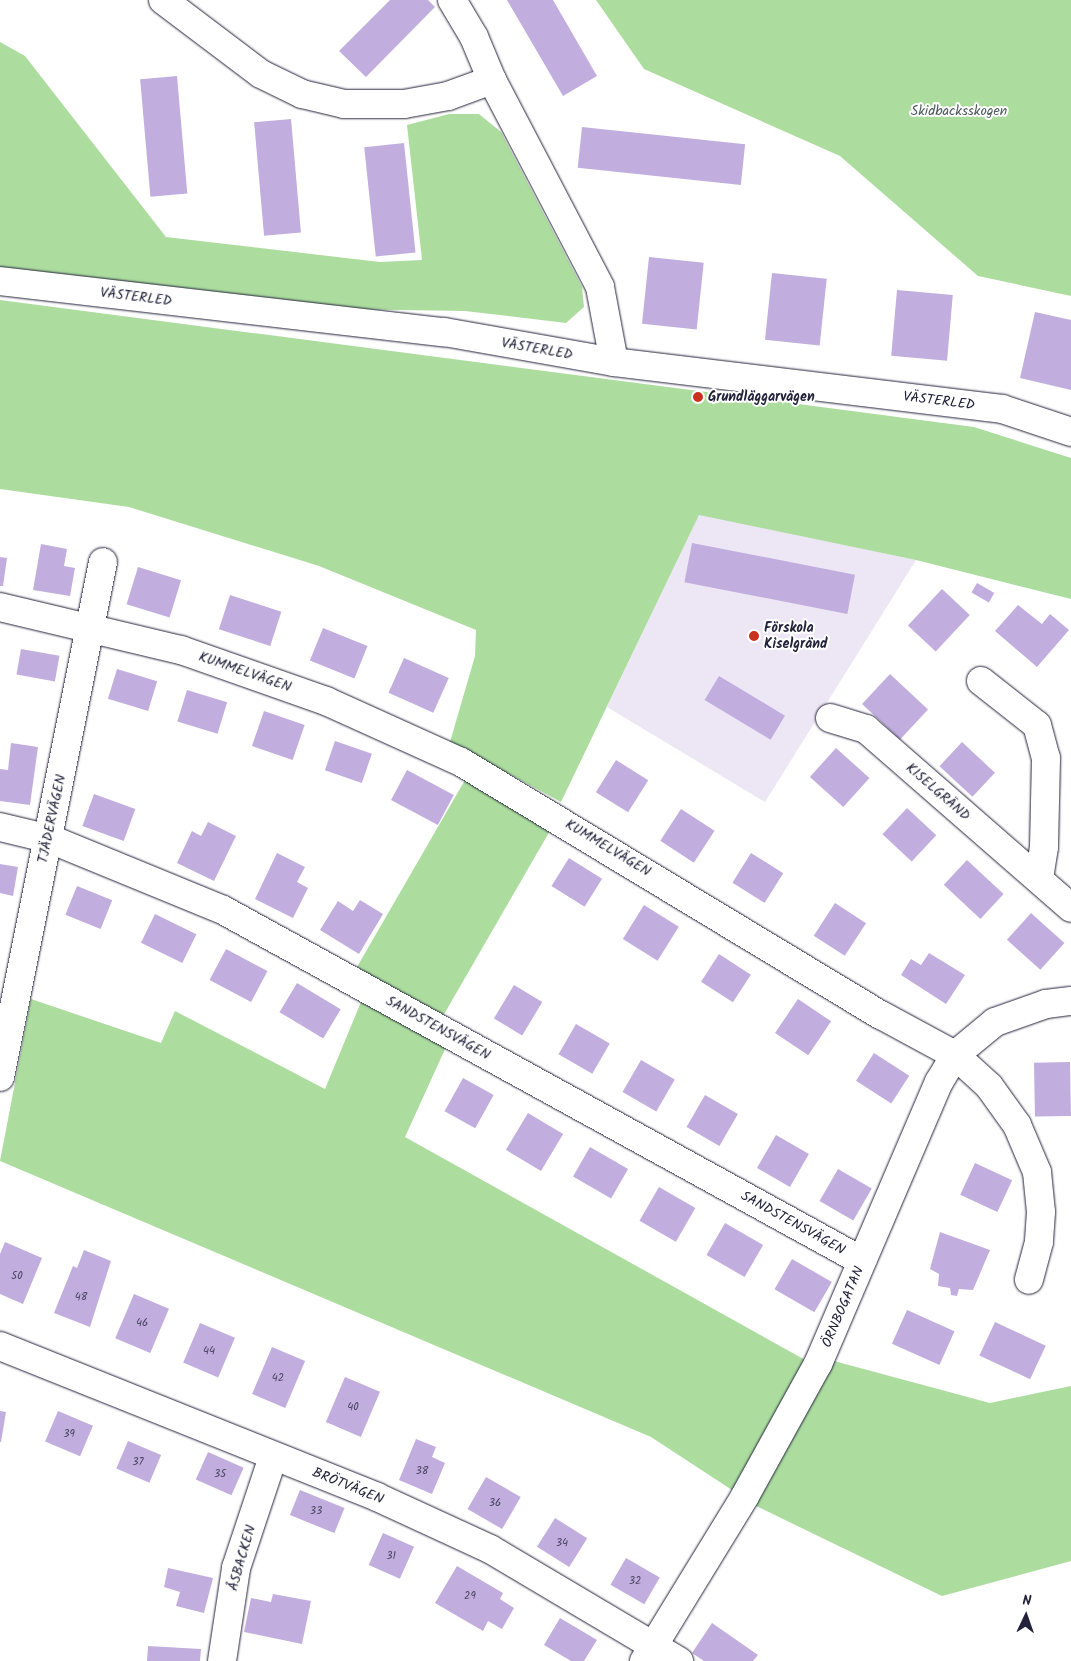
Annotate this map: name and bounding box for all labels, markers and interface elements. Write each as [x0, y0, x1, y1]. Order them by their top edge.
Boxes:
park label: Skidbacksskogen [911, 103, 1007, 119]
street label: VÄSTERLED [99, 284, 173, 310]
street label: VÄSTERLED [500, 334, 574, 364]
street label: VÄSTERLED [902, 388, 976, 414]
place label: Grundläggarvägen [708, 389, 815, 405]
marker: Grundläggarvägen [692, 391, 704, 403]
place label: Förskola Kiselgränd [764, 620, 828, 652]
marker: Förskola Kiselgränd [748, 630, 760, 642]
street label: KUMMELVÄGEN [197, 648, 293, 696]
street label: KISELGRÄND [902, 760, 974, 824]
street label: TJÄDERVÄGEN [34, 773, 70, 865]
street label: KUMMELVÄGEN [562, 816, 654, 880]
street label: SANDSTENSVÄGEN [383, 992, 493, 1064]
street label: SANDSTENSVÄGEN [738, 1187, 848, 1259]
street label: ÖRNBOGATAN [818, 1264, 868, 1350]
house number: 50 [11, 1269, 23, 1283]
house number: 48 [75, 1290, 87, 1304]
house number: 46 [136, 1316, 148, 1330]
house number: 44 [203, 1344, 215, 1358]
house number: 42 [272, 1371, 284, 1385]
house number: 40 [347, 1400, 359, 1414]
house number: 39 [63, 1427, 75, 1441]
house number: 37 [132, 1455, 144, 1469]
street label: BRÖTVÄGEN [310, 1464, 386, 1508]
house number: 38 [416, 1464, 428, 1478]
house number: 35 [214, 1467, 226, 1481]
house number: 36 [489, 1496, 501, 1510]
house number: 33 [310, 1504, 322, 1518]
street label: ÅSBACKEN [225, 1523, 259, 1593]
house number: 34 [556, 1536, 568, 1550]
house number: 31 [386, 1549, 396, 1563]
house number: 32 [629, 1574, 641, 1588]
house number: 29 [464, 1589, 476, 1603]
text: N [1022, 1590, 1032, 1612]
north arrow [1001, 1591, 1051, 1641]

